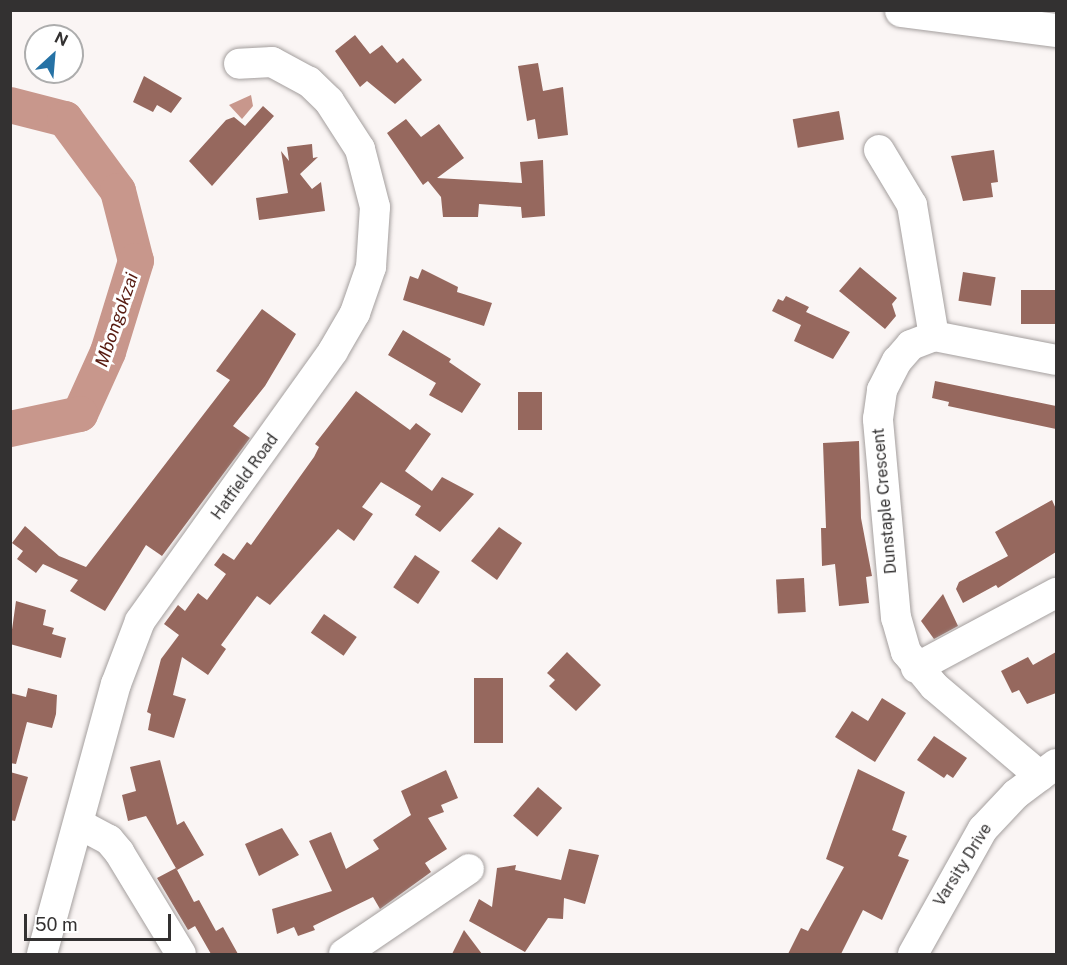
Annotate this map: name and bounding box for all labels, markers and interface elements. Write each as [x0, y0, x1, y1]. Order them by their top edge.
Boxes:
north arrow [24, 24, 84, 84]
text: N [51, 28, 71, 50]
water label: Mbongokzai [91, 270, 143, 370]
street label: Dunstaple Crescent [869, 427, 901, 575]
street label: Hatfield Road [207, 430, 283, 524]
street label: Varsity Drive [930, 820, 996, 910]
scale bar [27, 902, 174, 940]
text: 50 m [35, 914, 78, 935]

